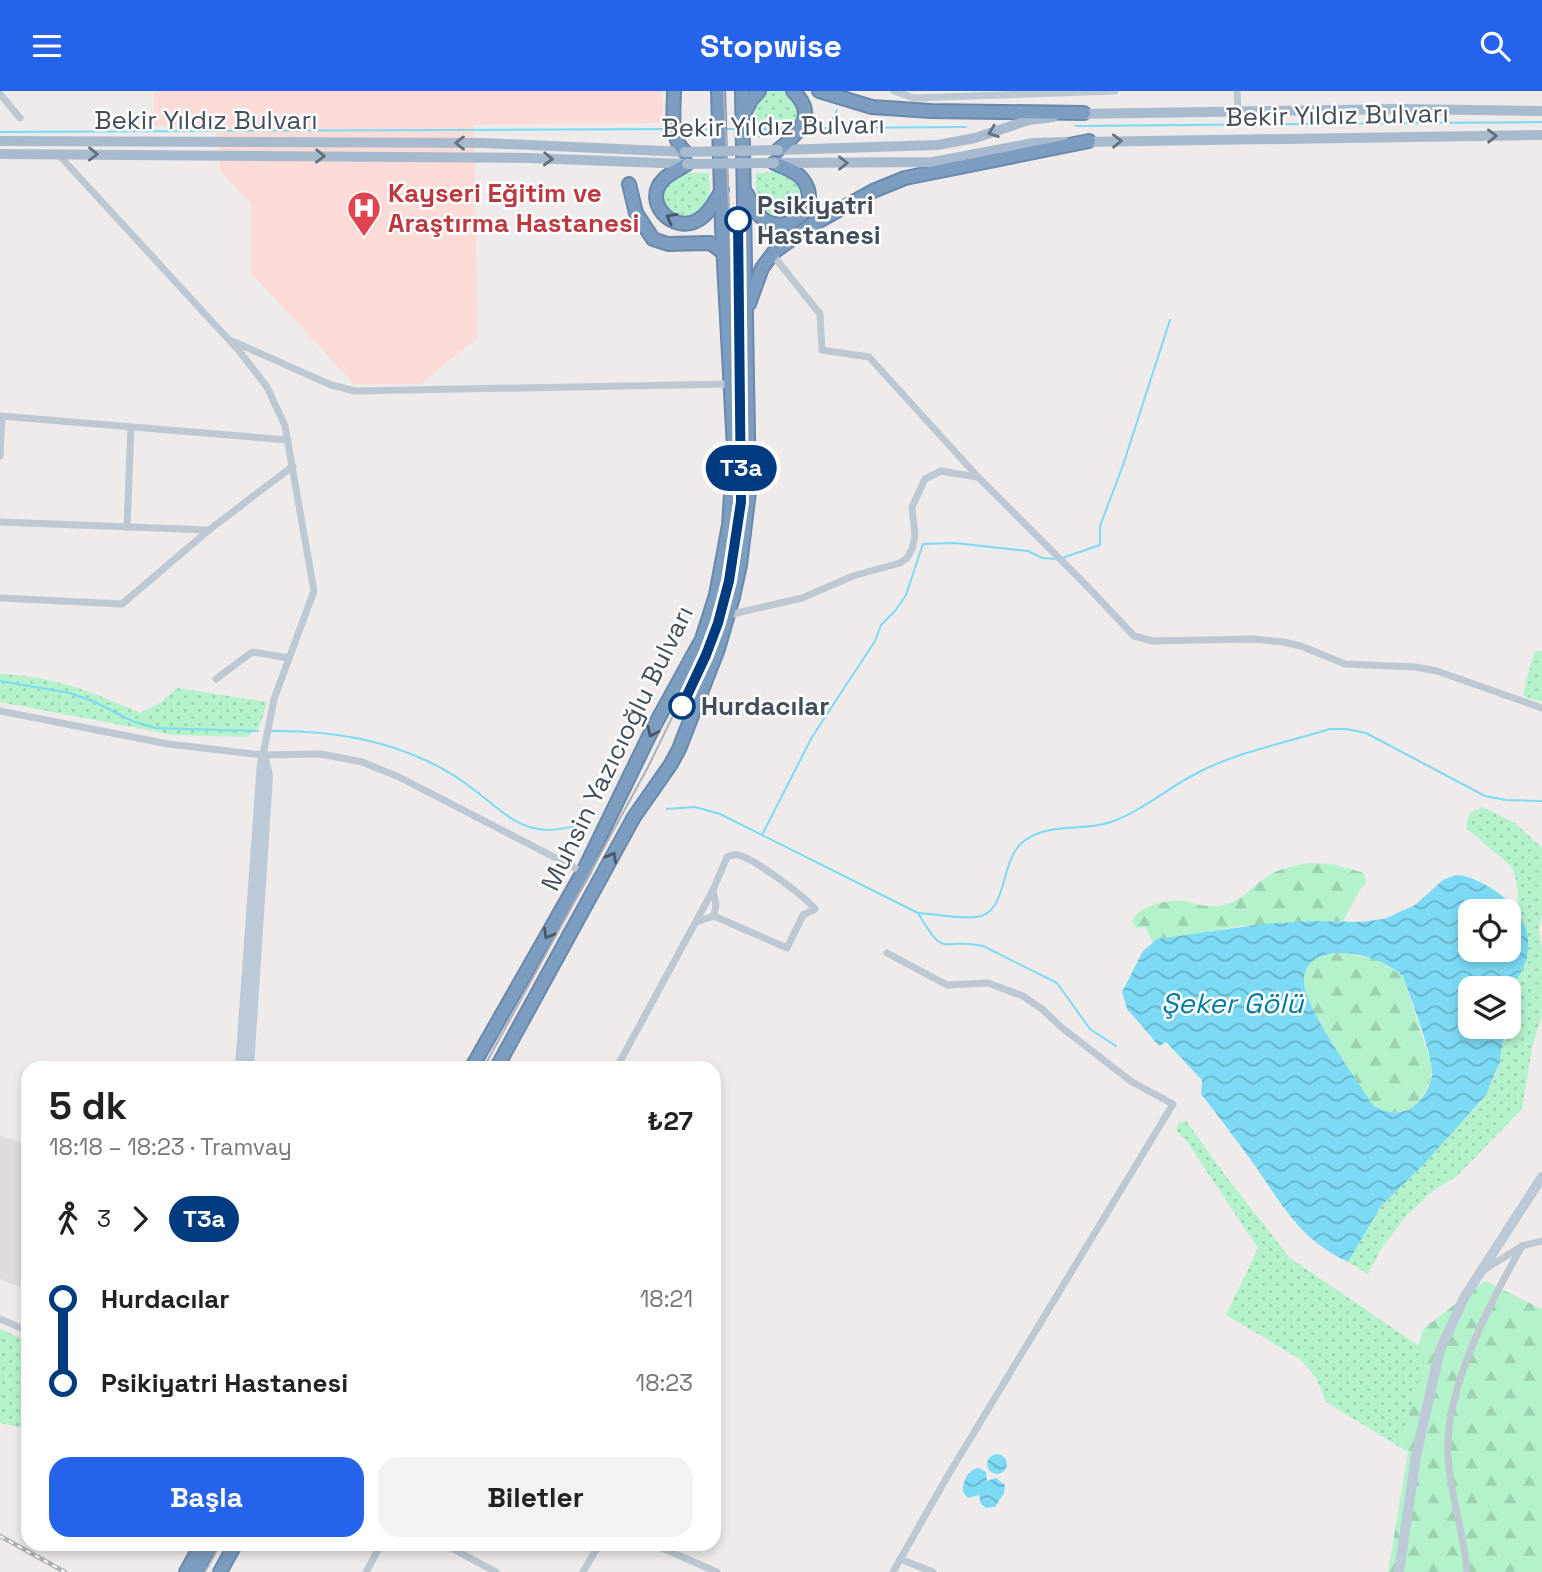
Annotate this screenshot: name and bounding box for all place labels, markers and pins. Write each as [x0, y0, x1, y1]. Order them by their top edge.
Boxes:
place label: Kayseri Eğitim ve Araştırma Hastanesi [388, 176, 639, 240]
place label: Psikiyatri Hastanesi [757, 188, 881, 252]
hospital icon: Kayseri Eğitim ve Araştırma Hastanesi [345, 189, 383, 238]
marker: Psikiyatri Hastanesi [725, 207, 751, 233]
place label: Hurdacılar [701, 689, 830, 723]
marker: Hurdacılar [669, 693, 695, 719]

